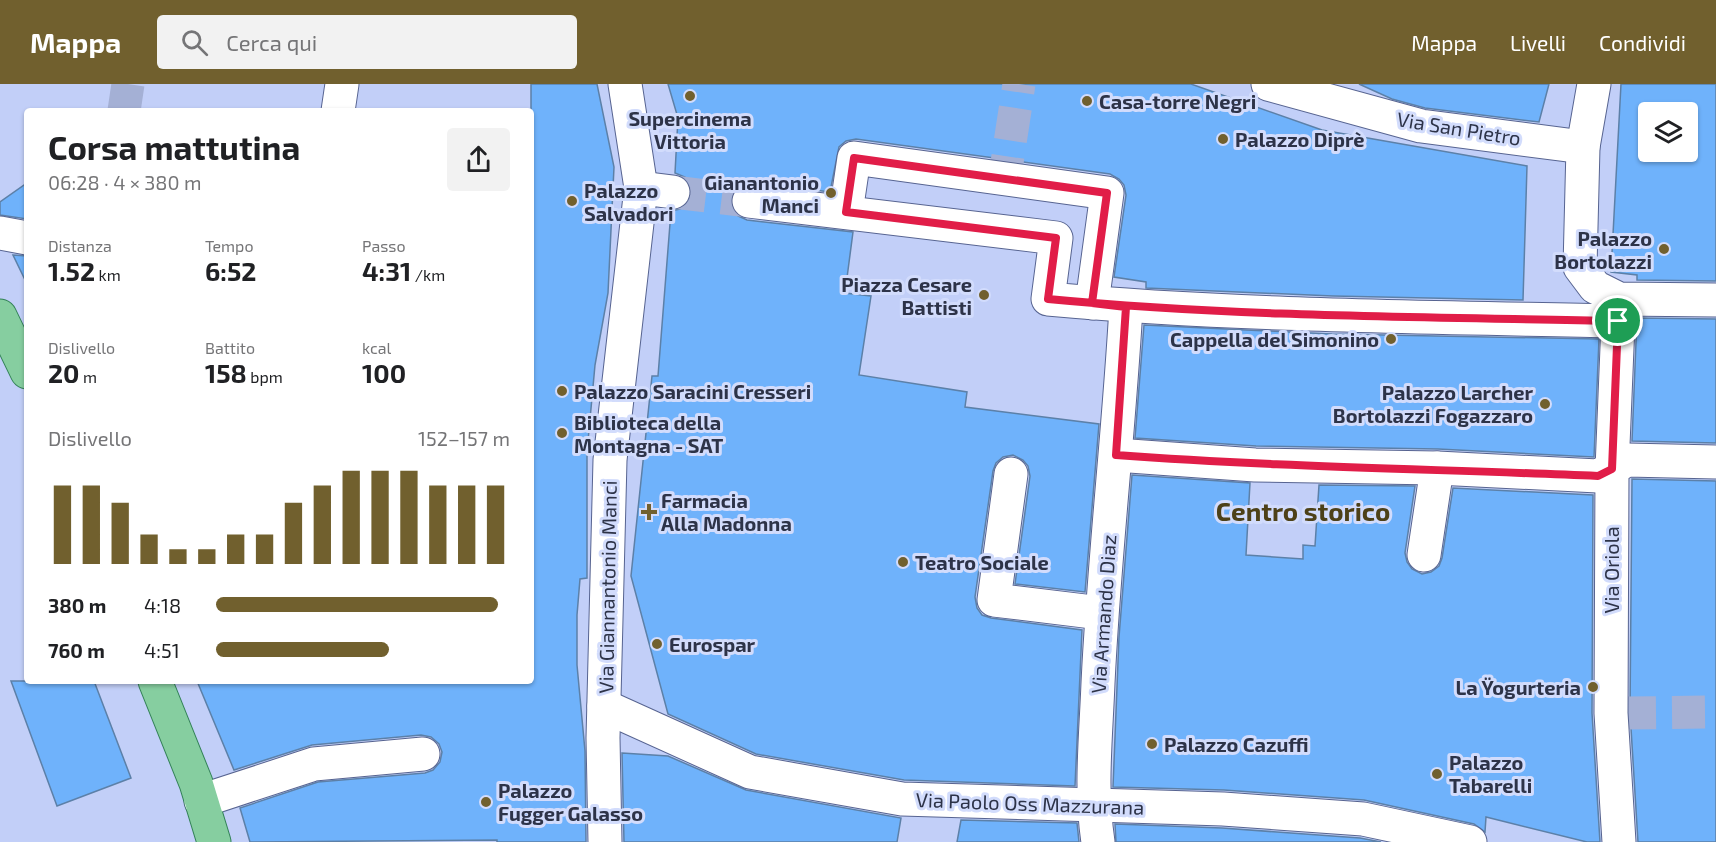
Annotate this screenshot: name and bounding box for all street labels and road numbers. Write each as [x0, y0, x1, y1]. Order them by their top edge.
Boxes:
street label: Via San Pietro [1395, 106, 1523, 150]
street label: Via Giannantonio Manci [593, 480, 621, 694]
street label: Via Oriola [1599, 526, 1623, 614]
street label: Via Armando Diaz [1085, 534, 1121, 694]
street label: Via Paolo Oss Mazzurana [915, 787, 1145, 819]

